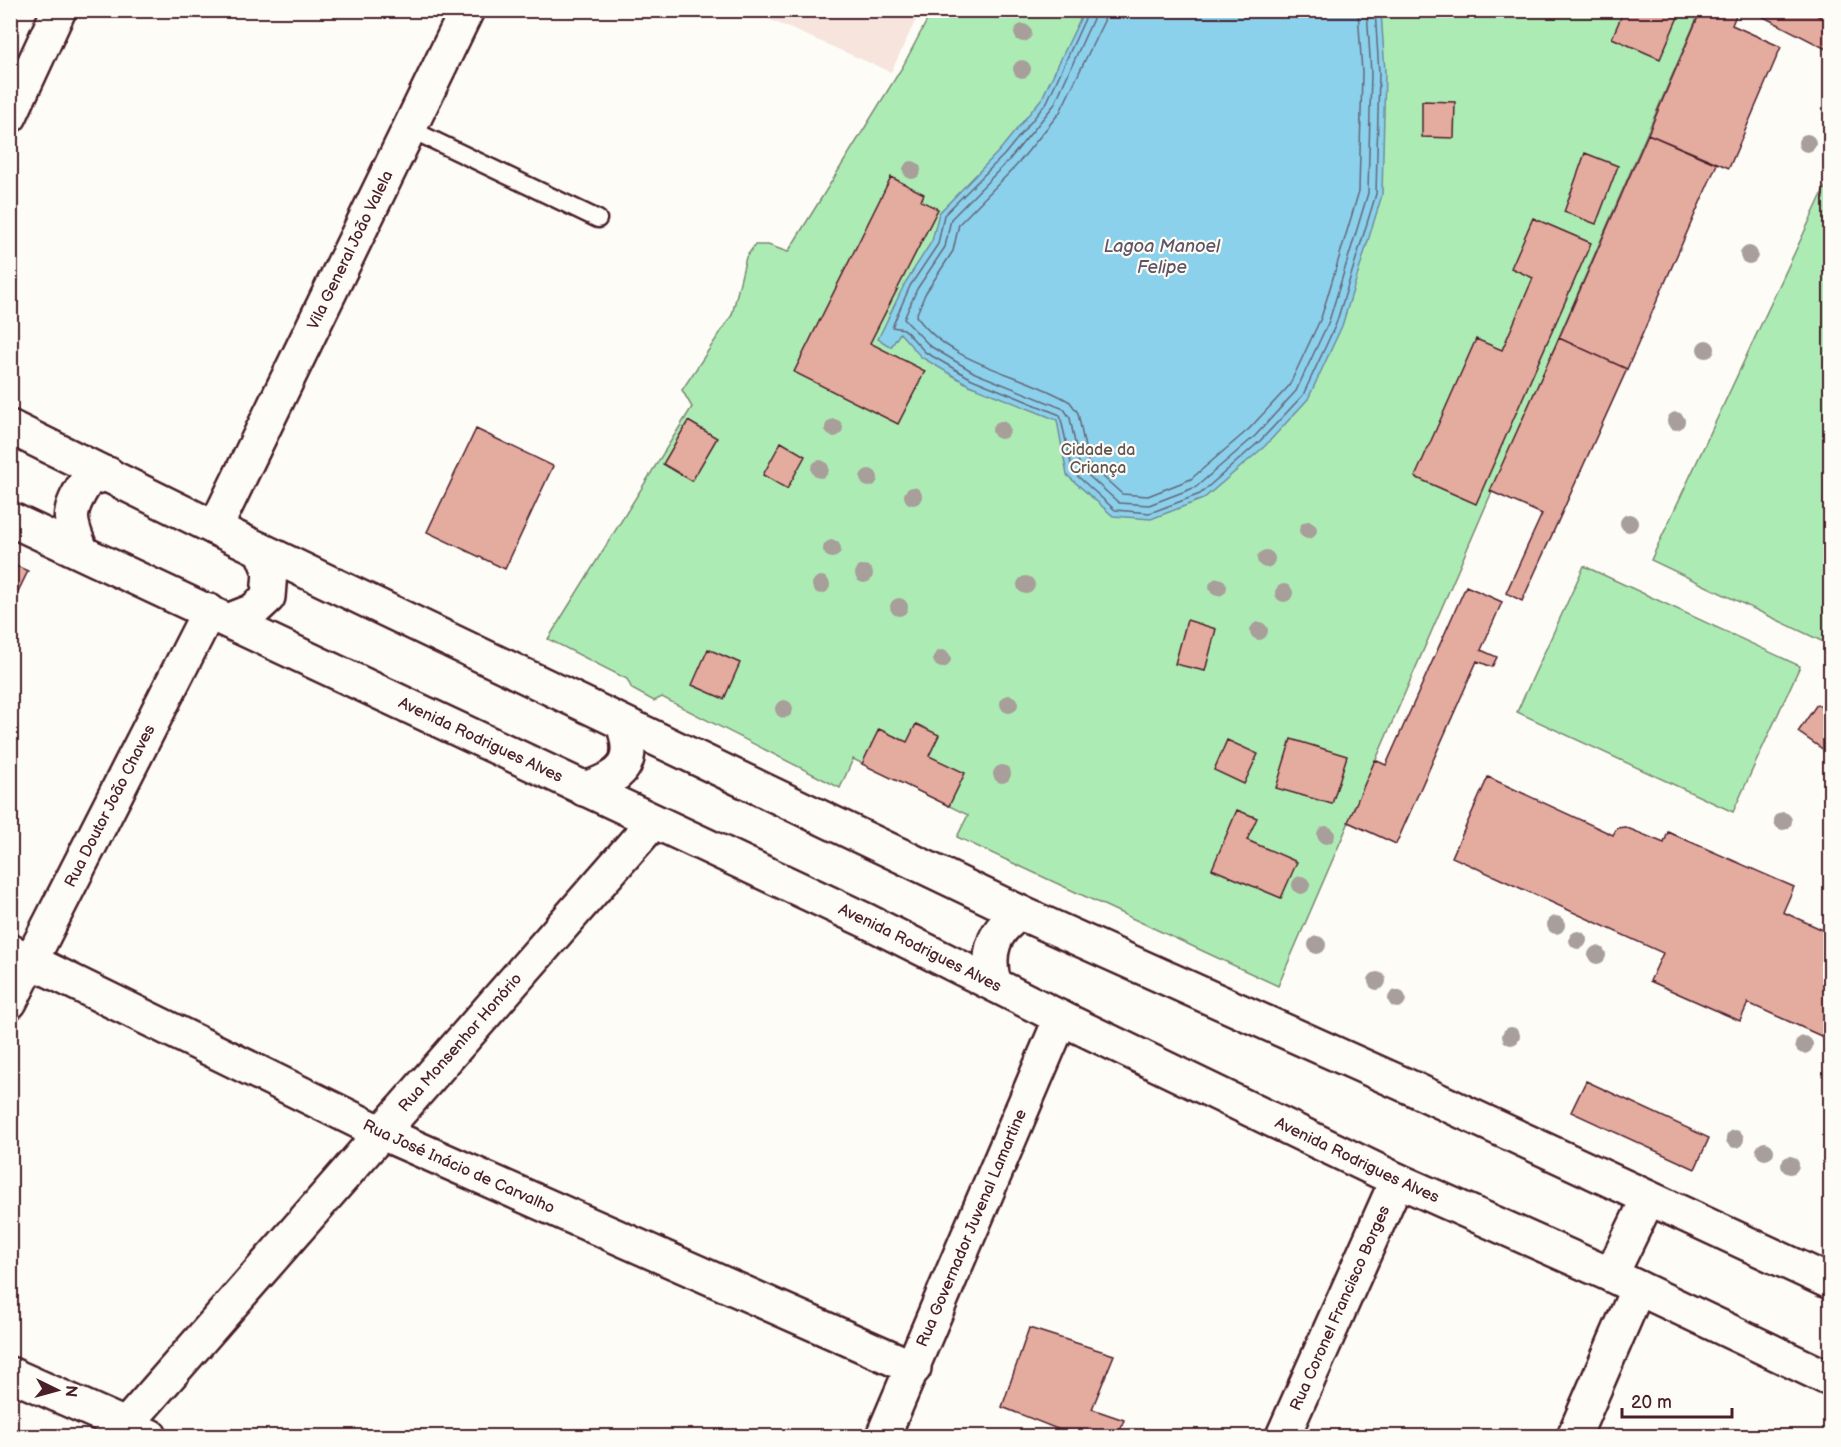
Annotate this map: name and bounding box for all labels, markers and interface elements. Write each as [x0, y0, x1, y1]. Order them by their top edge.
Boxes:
street label: Vila General João Valela [303, 167, 397, 333]
water label: Lagoa Manoel Felipe [1104, 236, 1221, 278]
park label: Cidade da Criança [1061, 441, 1135, 478]
street label: Avenida Rodrigues Alves [396, 693, 566, 787]
street label: Rua Doutor João Chaves [61, 721, 159, 890]
street label: Avenida Rodrigues Alves [836, 900, 1005, 996]
street label: Rua Monsenhor Honório [395, 969, 526, 1116]
street label: Rua Governador Juvenal Lamartine [913, 1106, 1031, 1350]
street label: Avenida Rodrigues Alves [1272, 1113, 1442, 1207]
street label: Rua José Inácio de Carvalho [360, 1116, 558, 1218]
street label: Rua Coronel Francisco Borges [1286, 1202, 1394, 1414]
north arrow [27, 1360, 87, 1420]
scale bar [1622, 1381, 1732, 1419]
text: N [60, 1384, 80, 1398]
text: 20 m [1631, 1392, 1672, 1413]

